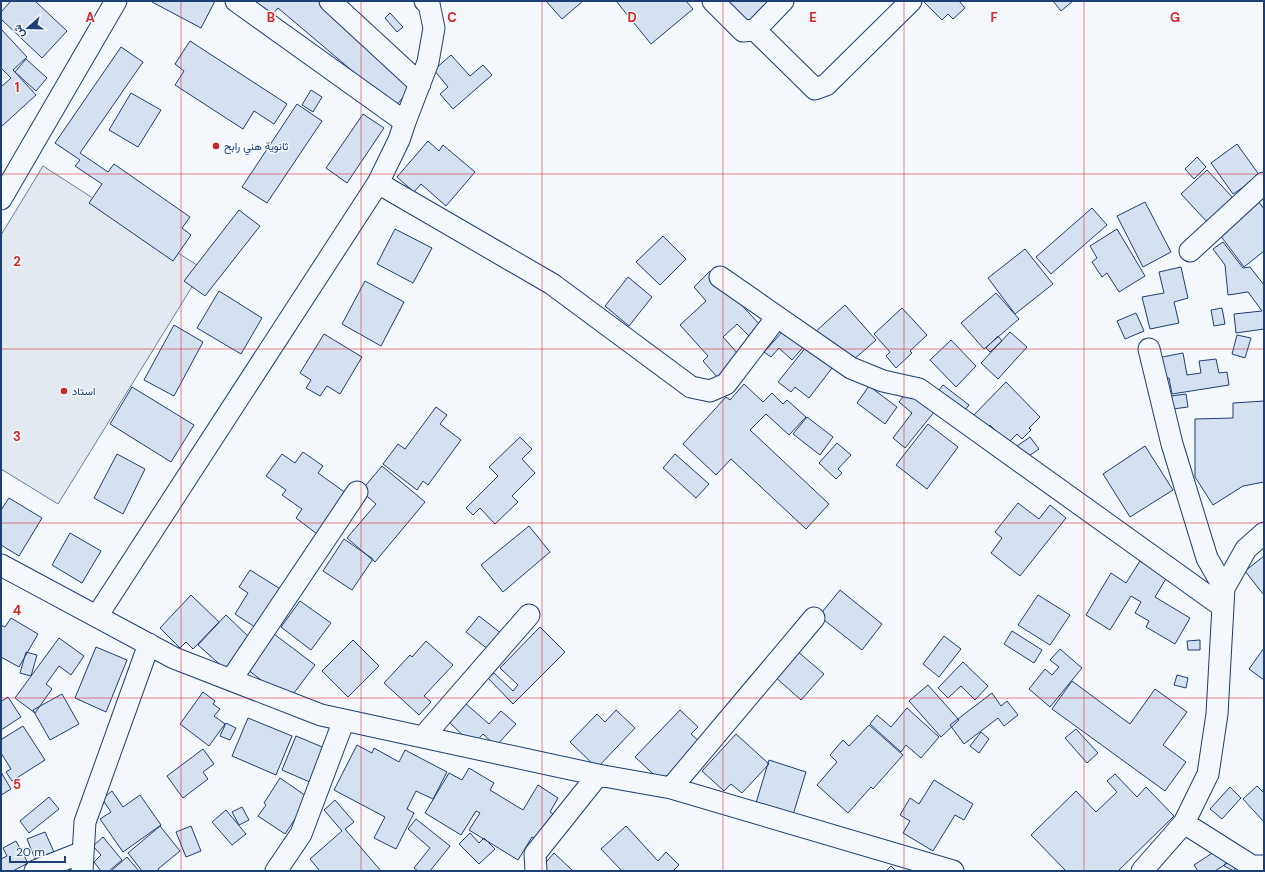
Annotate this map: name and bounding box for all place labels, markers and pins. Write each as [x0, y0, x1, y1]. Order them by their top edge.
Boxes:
place label: ثانوية هني رابح [224, 139, 289, 156]
marker: ثانوية هني رابح [211, 141, 221, 151]
place label: استاد [72, 384, 96, 398]
marker: استاد [59, 386, 69, 396]

